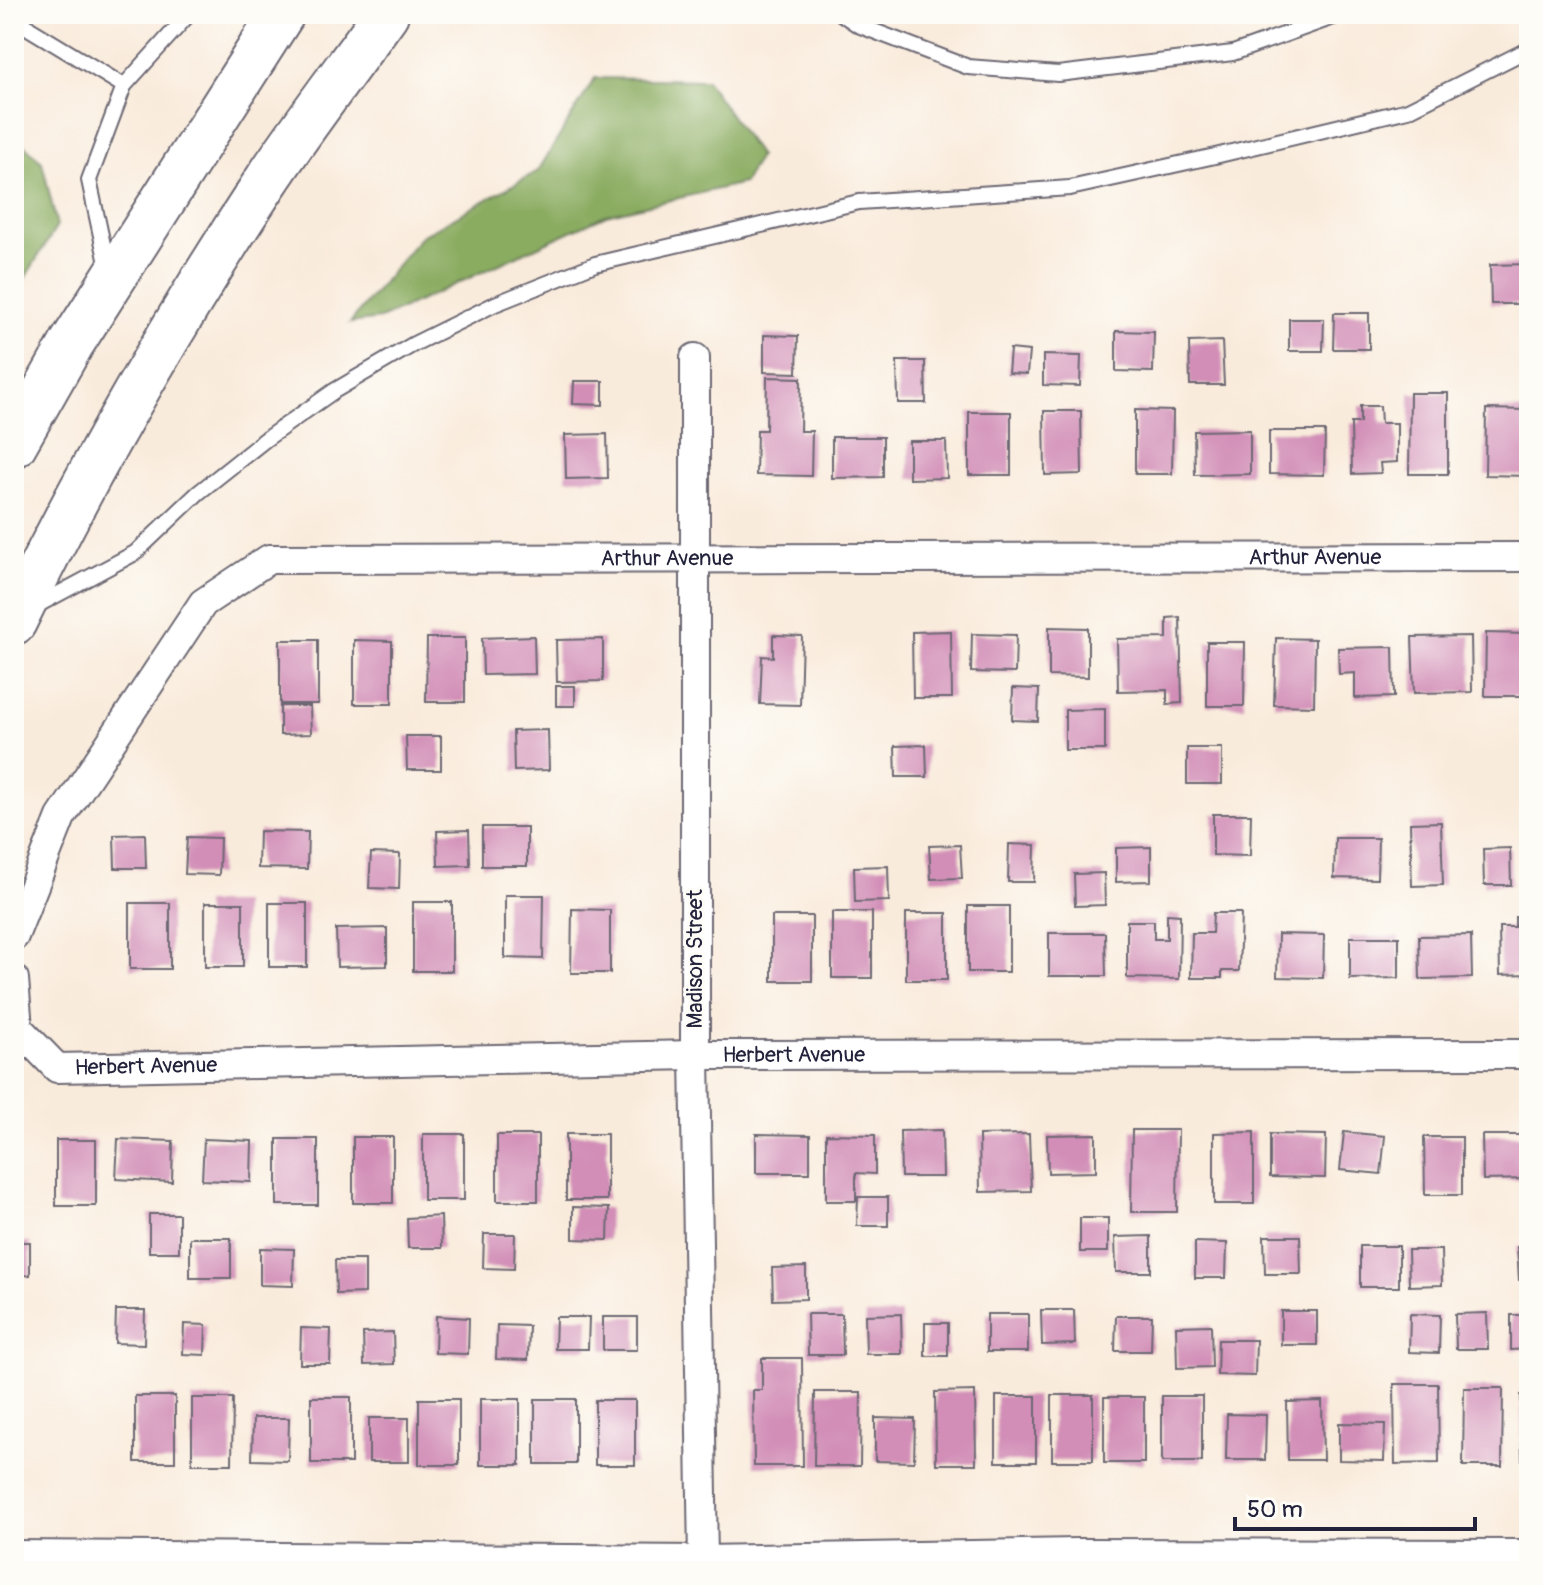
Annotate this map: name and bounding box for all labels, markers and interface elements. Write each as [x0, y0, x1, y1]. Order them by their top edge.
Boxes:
street label: Arthur Avenue [1249, 543, 1381, 571]
street label: Arthur Avenue [601, 544, 733, 572]
street label: Madison Street [681, 889, 709, 1029]
street label: Herbert Avenue [723, 1041, 865, 1069]
street label: Herbert Avenue [74, 1051, 218, 1082]
scale bar [1235, 1481, 1475, 1531]
text: 50 m [1247, 1495, 1303, 1524]

